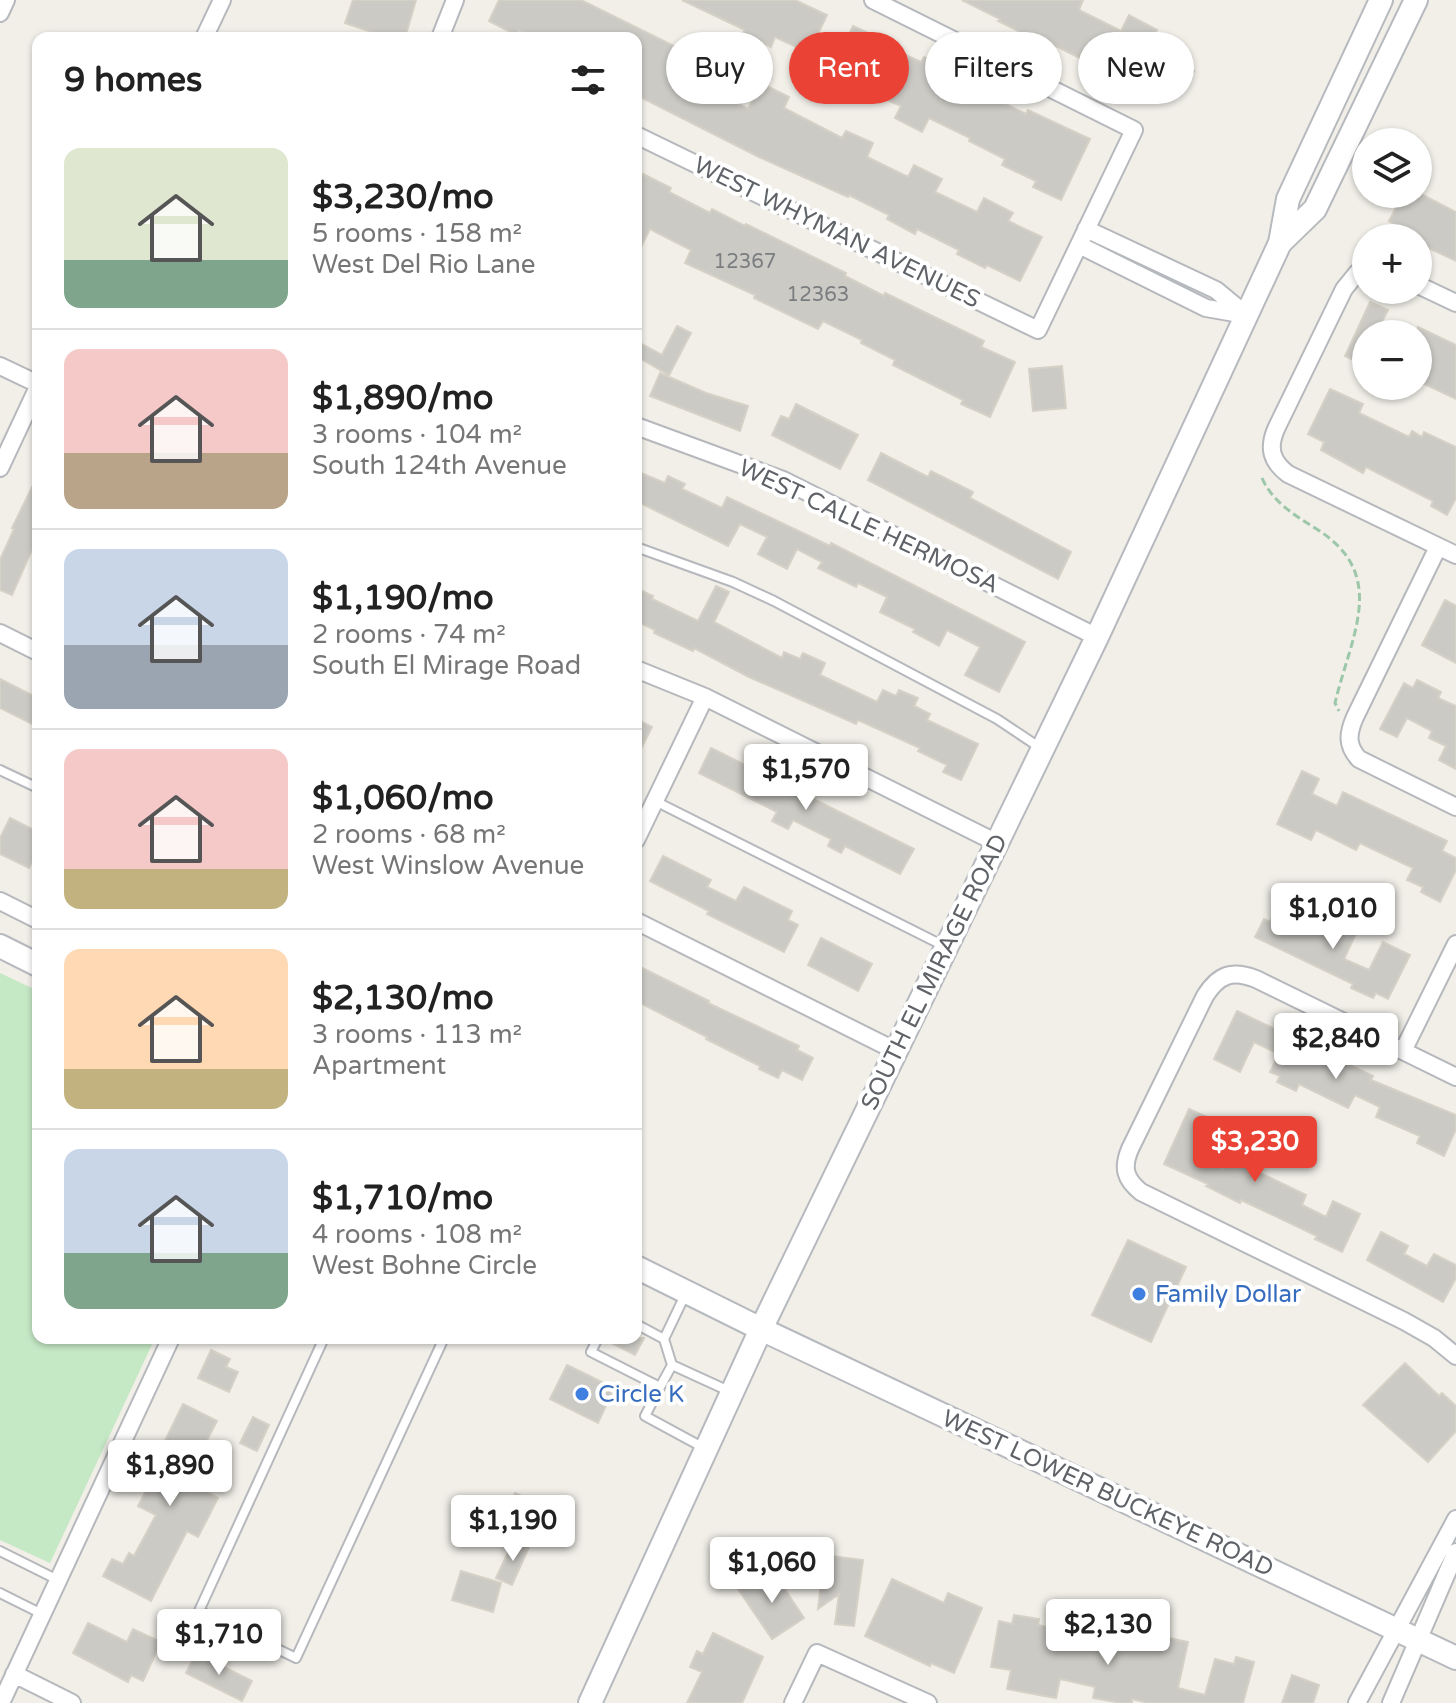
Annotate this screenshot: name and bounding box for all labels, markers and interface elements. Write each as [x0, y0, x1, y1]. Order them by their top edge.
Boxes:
chip: Buy [666, 32, 773, 104]
chip: Rent [789, 32, 909, 104]
chip: Filters [925, 32, 1062, 104]
chip: New [1078, 32, 1194, 104]
icon: filters [566, 58, 610, 102]
text: 9 homes [64, 60, 202, 101]
map controls [1352, 128, 1432, 400]
button: layers [1352, 128, 1432, 208]
street label: WEST WHYMAN AVENUES [689, 150, 985, 315]
text: $3,230/mo [312, 177, 494, 218]
icon: home [128, 180, 224, 276]
text: 5 rooms · 158 m² [312, 218, 522, 249]
button: + [1352, 224, 1432, 304]
text: West Del Rio Lane [312, 249, 536, 280]
house number: 12367 [714, 250, 776, 274]
house number: 12363 [787, 283, 849, 307]
button: − [1352, 320, 1432, 400]
text: $1,890/mo [312, 378, 493, 419]
icon: home [128, 381, 224, 477]
text: 3 rooms · 104 m² [312, 419, 522, 450]
text: South 124th Avenue [312, 450, 567, 481]
street label: WEST CALLE HERMOSA [734, 453, 1004, 600]
text: $1,190/mo [312, 578, 494, 619]
icon: home [128, 581, 224, 677]
text: 2 rooms · 74 m² [312, 619, 506, 650]
text: South El Mirage Road [312, 650, 581, 681]
pin: $1,570 [741, 744, 871, 812]
text: $1,570 [762, 754, 850, 785]
text: $1,060/mo [312, 778, 494, 819]
icon: home [128, 781, 224, 877]
text: 2 rooms · 68 m² [312, 819, 506, 850]
street label: SOUTH EL MIRAGE ROAD [855, 830, 1014, 1115]
text: West Winslow Avenue [312, 850, 584, 881]
pin: $1,010 [1268, 883, 1398, 951]
text: $1,010 [1289, 893, 1377, 924]
text: $2,130/mo [312, 978, 494, 1019]
icon: home [128, 981, 224, 1077]
pin: $2,840 [1271, 1013, 1401, 1081]
text: 3 rooms · 113 m² [312, 1019, 522, 1050]
text: $2,840 [1292, 1023, 1380, 1054]
text: Apartment [312, 1050, 446, 1081]
pin: $3,230 [1190, 1116, 1320, 1184]
text: $3,230 [1211, 1126, 1299, 1157]
text: $1,710/mo [312, 1178, 493, 1219]
icon: home [128, 1181, 224, 1277]
text: 4 rooms · 108 m² [312, 1219, 522, 1250]
text: West Bohne Circle [312, 1250, 537, 1281]
place label: Family Dollar [1155, 1280, 1302, 1309]
marker: Family Dollar [1130, 1285, 1148, 1303]
place label: Circle K [598, 1380, 684, 1409]
marker: Circle K [573, 1385, 591, 1403]
street label: WEST LOWER BUCKEYE ROAD [937, 1404, 1278, 1583]
pin: $1,890 [105, 1440, 235, 1508]
text: $1,890 [126, 1450, 214, 1481]
pin: $1,190 [448, 1495, 578, 1563]
text: $1,190 [469, 1505, 557, 1536]
pin: $1,060 [707, 1537, 837, 1605]
text: $1,060 [728, 1547, 816, 1578]
pin: $2,130 [1043, 1599, 1173, 1667]
pin: $1,710 [154, 1609, 284, 1677]
text: $2,130 [1064, 1609, 1152, 1640]
text: $1,710 [175, 1619, 263, 1650]

